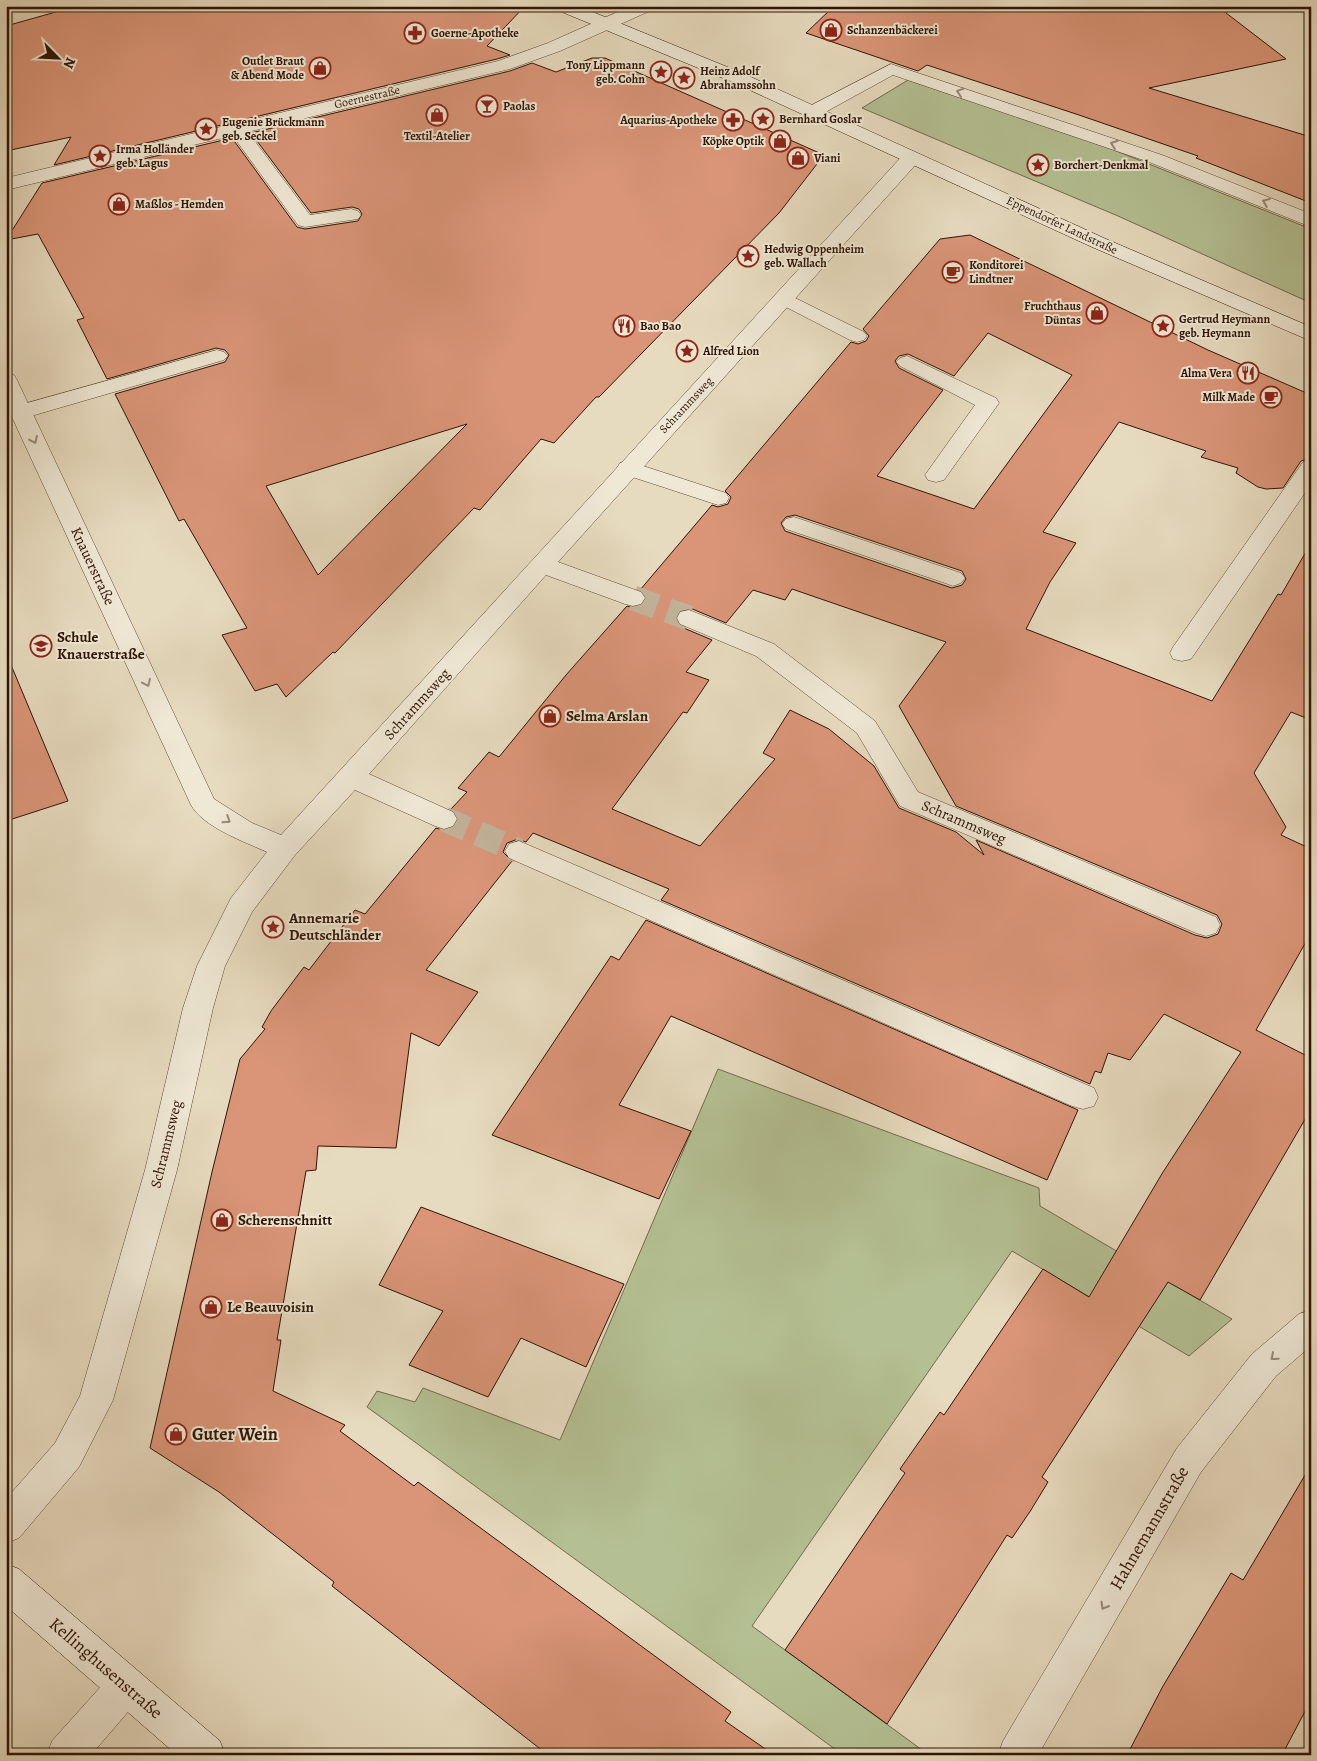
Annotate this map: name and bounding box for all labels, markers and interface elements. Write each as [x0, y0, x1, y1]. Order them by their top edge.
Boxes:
shop icon: Schanzenbäckerei [819, 18, 843, 42]
pharmacy icon: Goerne-Apotheke [403, 21, 427, 45]
place label: Schanzenbäckerei [847, 22, 938, 38]
place label: Goerne-Apotheke [431, 25, 519, 41]
north arrow [32, 32, 82, 82]
place label: Outlet Braut & Abend Mode [231, 53, 304, 83]
text: N [59, 55, 80, 72]
shop icon: Outlet Braut & Abend Mode [308, 56, 332, 80]
place label: Tony Lippmann geb. Cohn [566, 57, 645, 87]
place icon: Tony Lippmann geb. Cohn [649, 60, 673, 84]
place label: Heinz Adolf Abrahamssohn [699, 63, 776, 93]
place icon: Heinz Adolf Abrahamssohn [672, 66, 696, 90]
street label: Goernestraße [333, 82, 401, 112]
one-way arrow [957, 88, 965, 98]
bar icon: Paolas [475, 94, 499, 118]
place label: Paolas [503, 98, 536, 114]
shop icon: Textil-Atelier [425, 103, 449, 127]
place icon: Bernhard Goslar [751, 107, 775, 131]
pharmacy icon: Aquarius-Apotheke [721, 108, 745, 132]
place label: Bernhard Goslar [779, 111, 862, 127]
place label: Aquarius-Apotheke [619, 112, 717, 128]
place label: Eugenie Brückmann geb. Seckel [222, 114, 325, 144]
place icon: Eugenie Brückmann geb. Seckel [194, 117, 218, 141]
place label: Textil-Atelier [404, 128, 470, 144]
shop icon: Köpke Optik [768, 129, 792, 153]
place label: Köpke Optik [702, 133, 765, 149]
one-way arrow [1110, 140, 1119, 150]
place label: Irma Holländer geb. Lagus [116, 141, 194, 171]
place icon: Irma Holländer geb. Lagus [88, 144, 112, 168]
shop icon: Viani [786, 146, 810, 170]
place label: Viani [813, 150, 841, 166]
place icon: Borchert-Denkmal [1026, 153, 1050, 177]
place label: Borchert-Denkmal [1054, 157, 1149, 173]
shop icon: Maßlos - Hemden [107, 192, 131, 216]
street label: Eppendorfer Landstraße [1004, 192, 1120, 258]
place label: Maßlos - Hemden [135, 196, 224, 212]
one-way arrow [1262, 198, 1271, 208]
place label: Hedwig Oppenheim geb. Wallach [764, 241, 864, 271]
place icon: Hedwig Oppenheim geb. Wallach [736, 244, 760, 268]
place label: Konditorei Lindtner [969, 257, 1024, 287]
cafe icon: Konditorei Lindtner [941, 260, 965, 284]
place label: Fruchthaus Düntas [1024, 298, 1081, 328]
shop icon: Fruchthaus Düntas [1085, 301, 1109, 325]
place label: Gertrud Heymann geb. Heymann [1179, 311, 1271, 341]
restaurant icon: Bao Bao [612, 314, 636, 338]
place icon: Gertrud Heymann geb. Heymann [1151, 314, 1175, 338]
place label: Bao Bao [640, 318, 681, 334]
place icon: Alfred Lion [675, 339, 699, 363]
place label: Alfred Lion [702, 343, 760, 359]
restaurant icon: Alma Vera [1236, 361, 1260, 385]
place label: Alma Vera [1180, 365, 1232, 381]
street label: Schrammsweg [656, 373, 716, 437]
cafe icon: Milk Made [1259, 385, 1283, 409]
place label: Milk Made [1202, 389, 1255, 405]
one-way arrow [28, 435, 38, 444]
street label: Knauerstraße [66, 524, 120, 609]
place label: Schule Knauerstraße [57, 627, 145, 664]
school or university icon: Schule Knauerstraße [29, 634, 53, 658]
street label: Schrammsweg [379, 664, 455, 744]
one-way arrow [140, 678, 151, 687]
shop icon: Selma Arslan [538, 704, 562, 728]
place label: Selma Arslan [566, 706, 649, 726]
street label: Schrammsweg [919, 795, 1010, 849]
one-way arrow [221, 814, 231, 823]
place label: Annemarie Deutschländer [288, 908, 381, 945]
place icon: Annemarie Deutschländer [261, 915, 285, 939]
street label: Schrammsweg [145, 1097, 187, 1190]
shop icon: Scherenschnitt [210, 1208, 234, 1232]
place label: Scherenschnitt [238, 1210, 332, 1230]
shop icon: Le Beauvoisin [199, 1295, 223, 1319]
place label: Le Beauvoisin [227, 1297, 315, 1317]
one-way arrow [1271, 1351, 1280, 1359]
shop icon: Guter Wein [164, 1422, 188, 1446]
place label: Guter Wein [192, 1422, 278, 1446]
street label: Hahnemannstraße [1104, 1462, 1194, 1594]
one-way arrow [1101, 1600, 1111, 1609]
street label: Kellinghusenstraße [44, 1612, 168, 1724]

